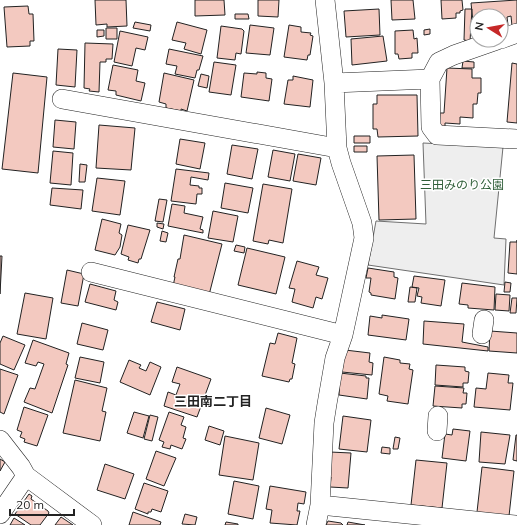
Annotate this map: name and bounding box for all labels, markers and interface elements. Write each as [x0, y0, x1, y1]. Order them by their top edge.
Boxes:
north arrow [469, 8, 509, 48]
text: N [472, 21, 487, 32]
park label: 三田みのり公園 [420, 177, 504, 192]
district label: 三田南二丁目 [174, 393, 252, 409]
scale bar [10, 491, 74, 517]
text: 20 m [16, 497, 44, 512]

